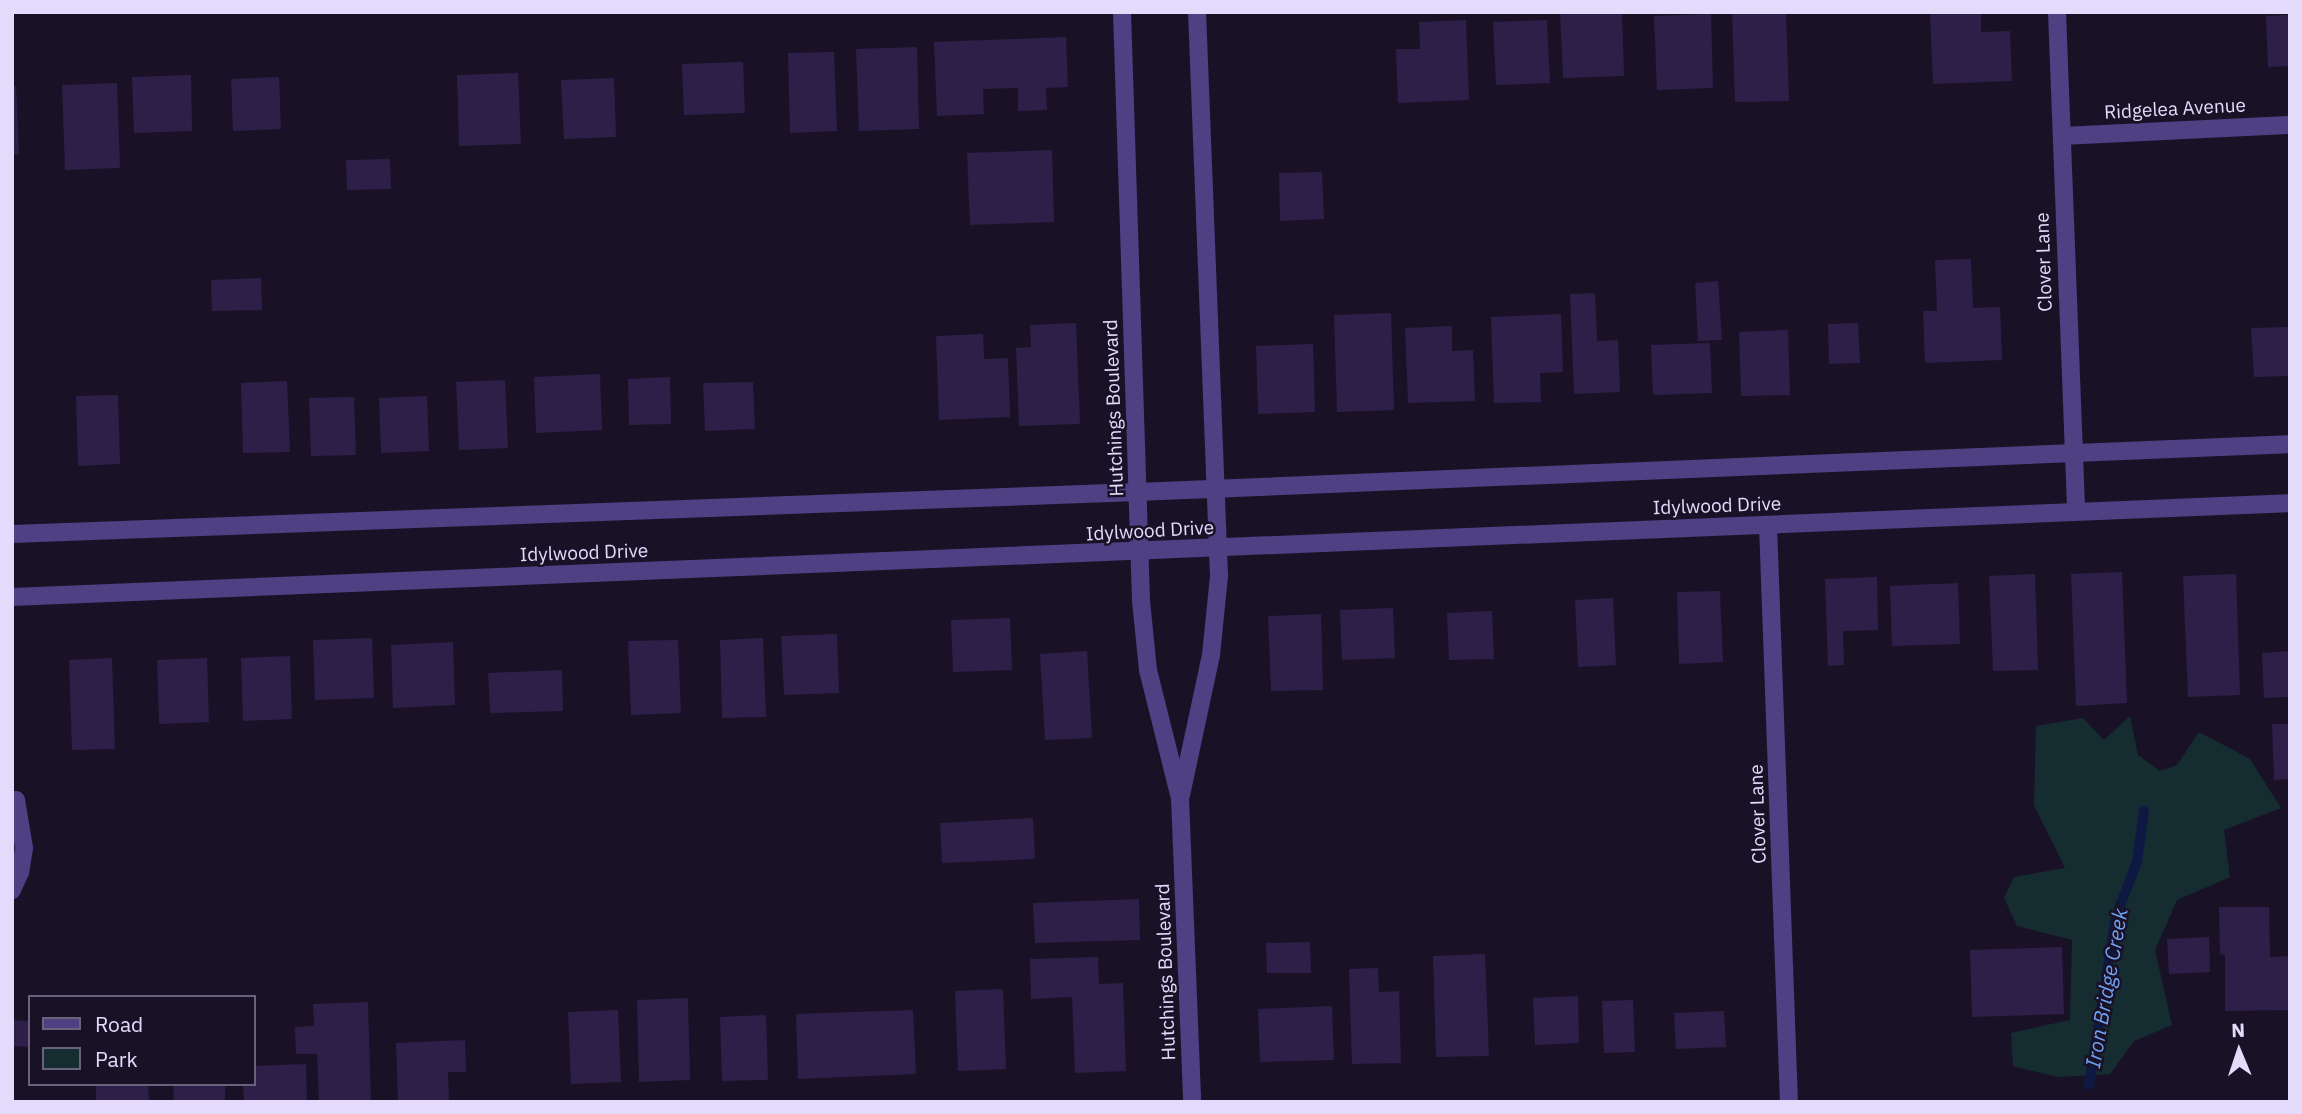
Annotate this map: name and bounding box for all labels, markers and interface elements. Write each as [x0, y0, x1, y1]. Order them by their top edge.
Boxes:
street label: Ridgelea Avenue [2104, 94, 2246, 124]
street label: Clover Lane [2031, 212, 2057, 312]
street label: Hutchings Boulevard [1100, 319, 1128, 497]
street label: Idylwood Drive [1652, 492, 1782, 520]
street label: Idylwood Drive [1085, 516, 1215, 546]
street label: Idylwood Drive [519, 539, 649, 567]
street label: Clover Lane [1745, 764, 1771, 864]
street label: Hutchings Boulevard [1152, 883, 1180, 1061]
water label: Iron Bridge Creek [2080, 906, 2132, 1070]
legend [28, 995, 256, 1086]
text: Road [95, 1010, 143, 1038]
north arrow [2204, 1016, 2274, 1086]
text: N [2231, 1018, 2246, 1042]
text: Park [95, 1045, 138, 1073]

